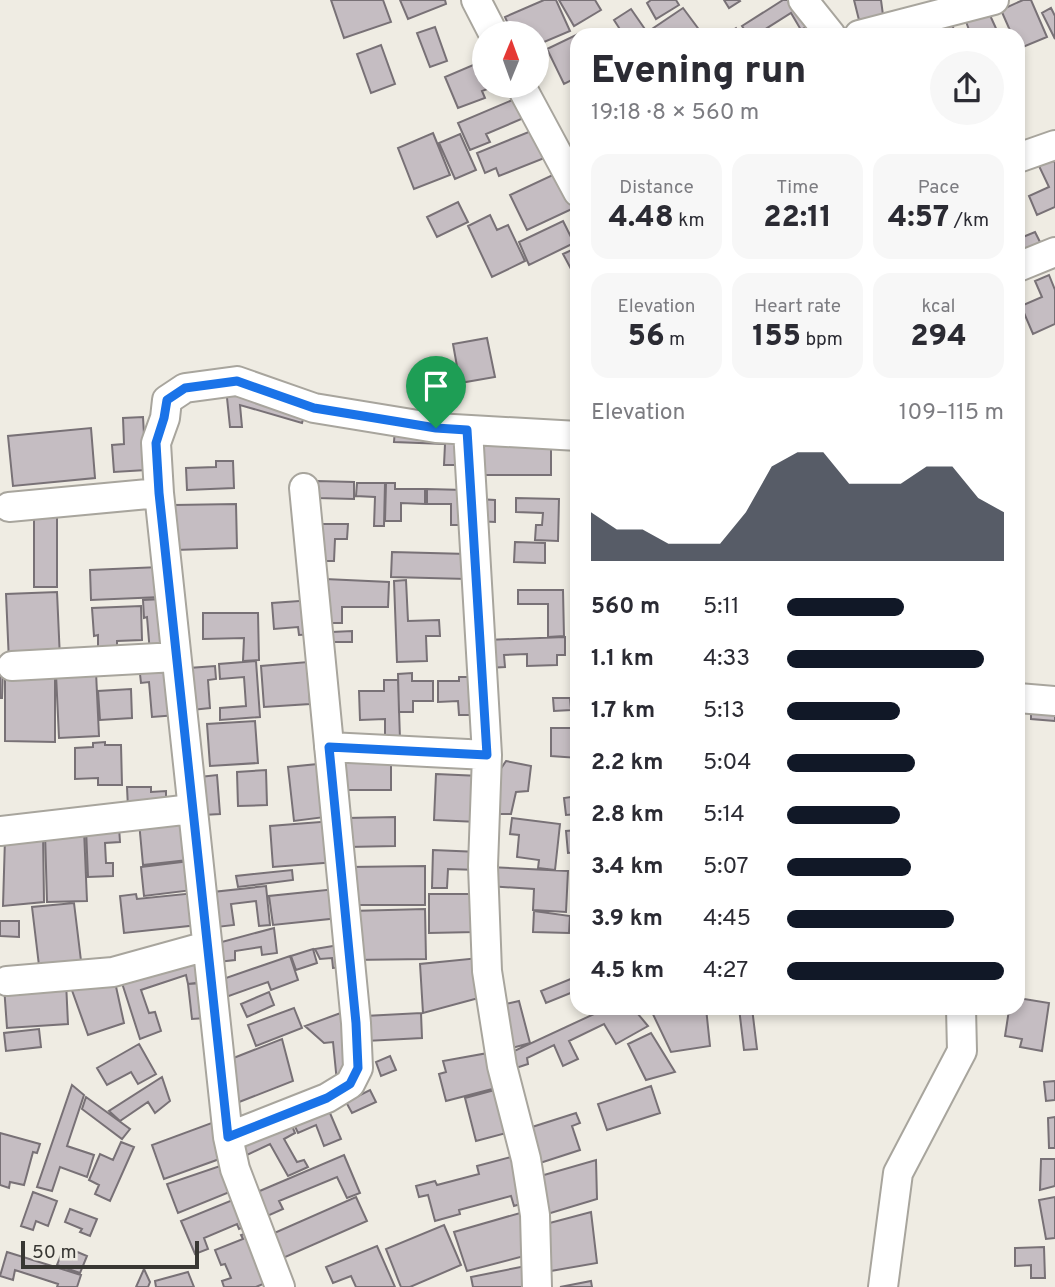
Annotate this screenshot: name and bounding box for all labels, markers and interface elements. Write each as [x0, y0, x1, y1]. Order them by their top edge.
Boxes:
north arrow [472, 21, 550, 98]
map controls [472, 21, 549, 98]
text: Evening run [591, 48, 806, 97]
button: share [930, 51, 1004, 125]
text: 19:18 · 8 × 560 m [591, 99, 759, 128]
text: Distance [619, 176, 694, 200]
text: Time [776, 176, 819, 200]
text: Pace [918, 176, 959, 200]
text: 4.48 [608, 200, 674, 237]
text: 22:11 [763, 200, 832, 237]
text: 4:57 [888, 200, 949, 237]
text: km [674, 209, 705, 233]
text: /km [949, 209, 989, 233]
text: Elevation [617, 295, 696, 319]
text: Heart rate [754, 295, 841, 319]
text: kcal [922, 295, 955, 319]
text: 56 [628, 319, 665, 356]
text: 155 [752, 319, 801, 356]
text: 294 [910, 319, 967, 356]
text: m [665, 328, 685, 352]
text: bpm [801, 328, 843, 352]
pin [406, 356, 466, 428]
icon: arrive [417, 367, 455, 405]
text: Elevation [591, 399, 686, 428]
text: 109–115 m [899, 399, 1004, 428]
text: 560 m [591, 593, 660, 622]
text: 5:11 [703, 593, 740, 622]
text: 1.1 km [591, 645, 654, 674]
text: 4:33 [703, 645, 750, 674]
text: 1.7 km [591, 697, 655, 726]
text: 5:13 [703, 697, 745, 726]
text: 2.2 km [591, 749, 664, 778]
text: 5:04 [703, 749, 752, 778]
text: 2.8 km [591, 801, 664, 830]
text: 5:14 [703, 801, 745, 830]
text: 3.4 km [591, 853, 663, 882]
text: 5:07 [703, 853, 749, 882]
text: 3.9 km [591, 905, 663, 934]
text: 4:45 [703, 905, 751, 934]
text: 4.5 km [591, 957, 664, 986]
text: 4:27 [703, 957, 748, 986]
scale bar [21, 1238, 200, 1270]
text: 50 m [32, 1241, 77, 1265]

